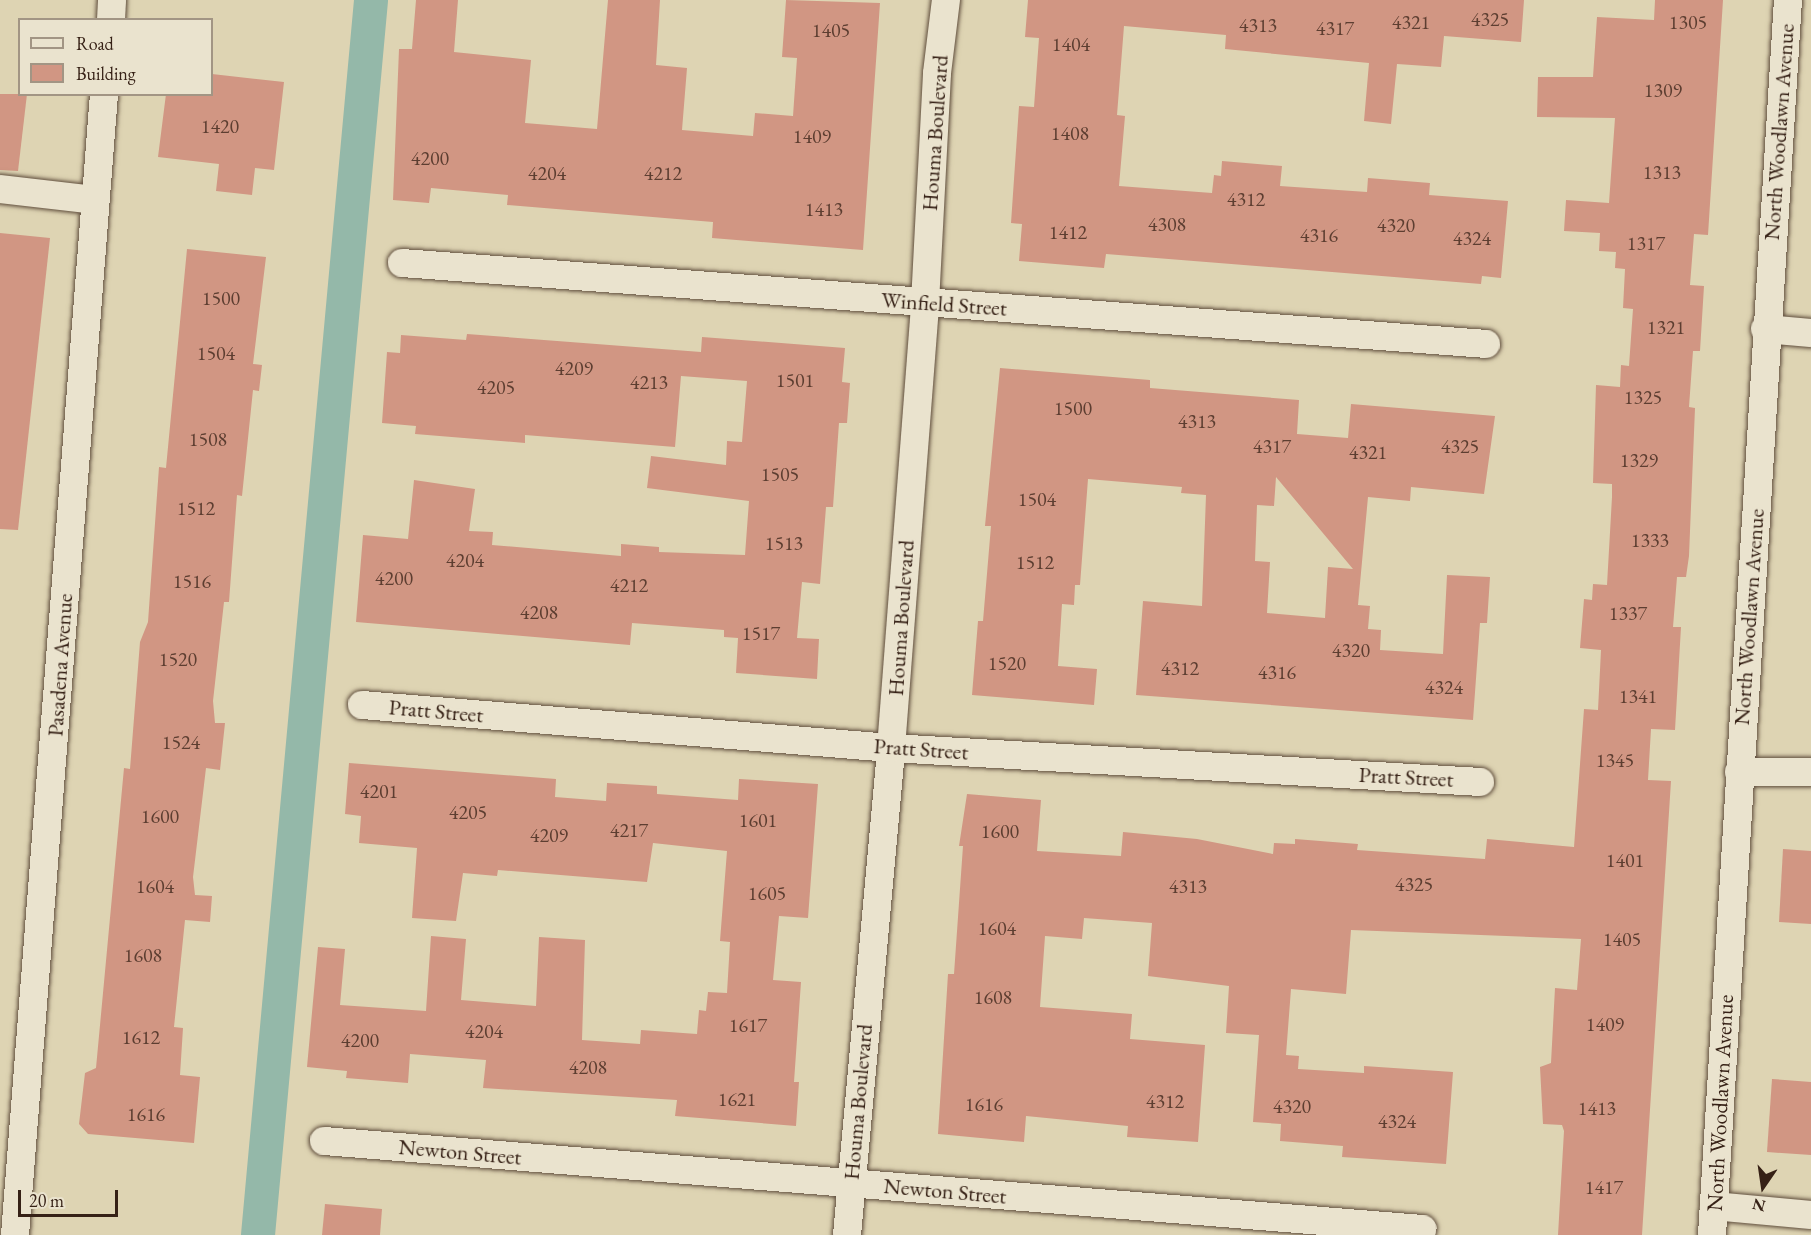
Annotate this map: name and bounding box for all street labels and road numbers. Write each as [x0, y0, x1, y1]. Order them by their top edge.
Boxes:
street label: North Woodlawn Avenue [1758, 23, 1800, 241]
street label: Houma Boulevard [916, 54, 954, 212]
street label: Winfield Street [880, 286, 1008, 322]
street label: North Woodlawn Avenue [1728, 508, 1770, 726]
street label: Houma Boulevard [882, 539, 920, 697]
street label: Pasadena Avenue [42, 593, 78, 737]
street label: Pratt Street [388, 694, 484, 728]
street label: Pratt Street [873, 733, 969, 765]
street label: Pratt Street [1358, 761, 1454, 793]
street label: North Woodlawn Avenue [1701, 994, 1739, 1212]
street label: Houma Boulevard [838, 1023, 878, 1181]
street label: Newton Street [397, 1133, 523, 1171]
street label: Newton Street [882, 1172, 1008, 1210]

